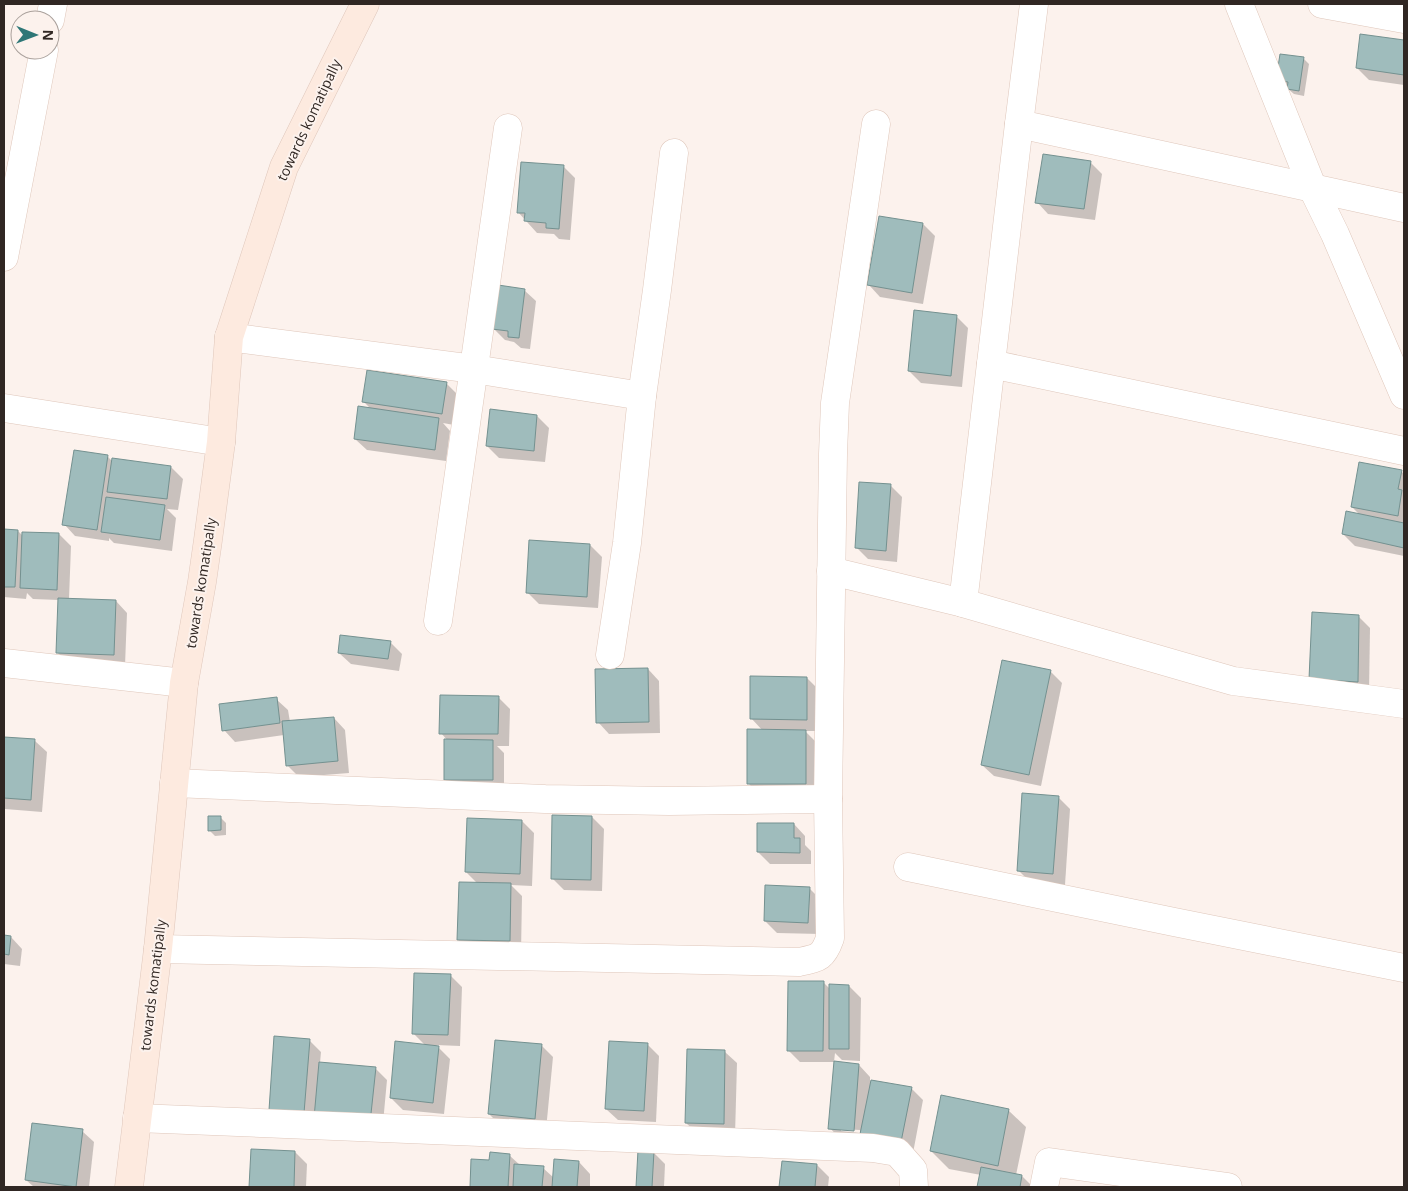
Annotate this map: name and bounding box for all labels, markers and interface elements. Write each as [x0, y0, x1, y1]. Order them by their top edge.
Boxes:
north arrow [10, 10, 60, 60]
text: N [39, 29, 58, 41]
street label: towards komatipally [272, 55, 345, 184]
street label: towards komatipally [181, 515, 220, 650]
street label: towards komatipally [135, 917, 170, 1052]

